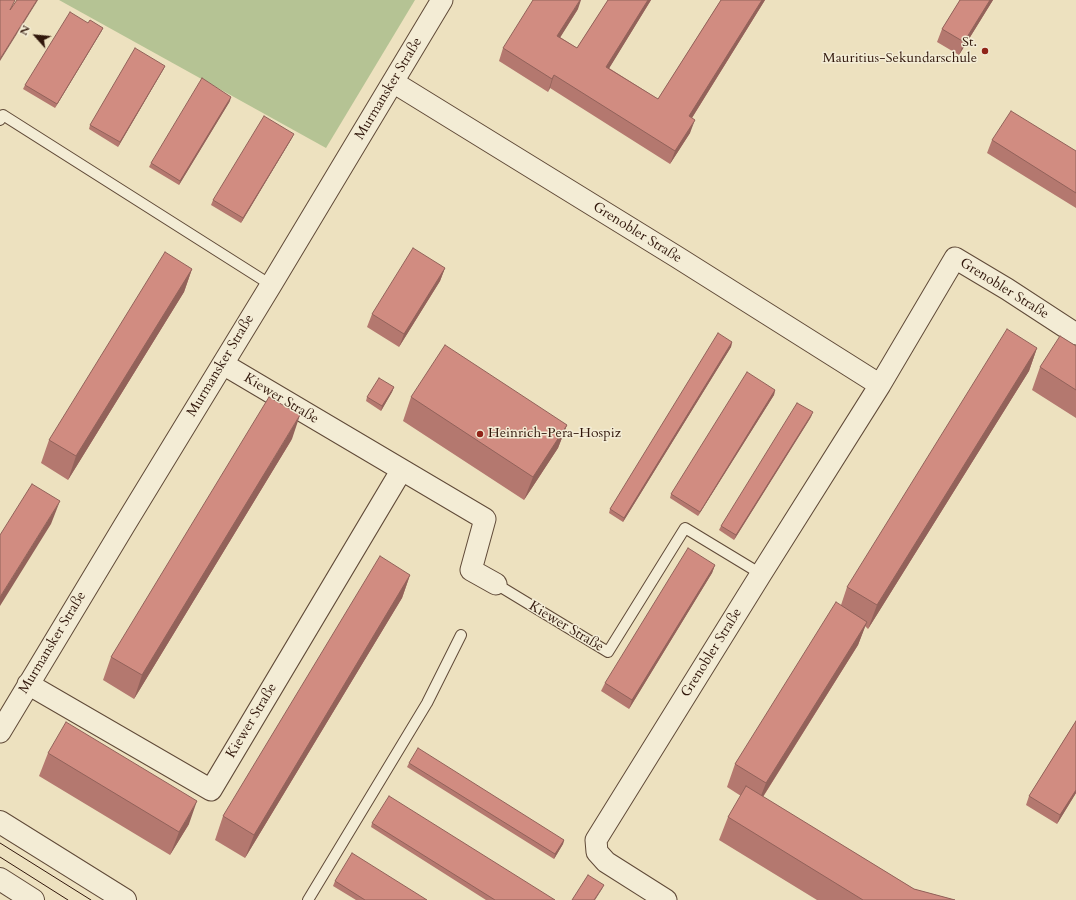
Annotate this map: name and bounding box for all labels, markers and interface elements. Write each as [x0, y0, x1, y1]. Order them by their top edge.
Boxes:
north arrow [16, 16, 56, 56]
text: N [16, 23, 34, 38]
street label: Murmansker Straße [352, 35, 426, 143]
place label: St. Mauritius-Sekundarschule [823, 35, 977, 68]
marker: St. Mauritius-Sekundarschule [980, 46, 990, 56]
street label: Grenobler Straße [589, 199, 685, 267]
street label: Grenobler Straße [956, 255, 1052, 323]
street label: Murmansker Straße [184, 312, 258, 420]
street label: Kiewer Straße [240, 370, 322, 428]
place label: Heinrich-Pera-Hospiz [488, 426, 621, 442]
marker: Heinrich-Pera-Hospiz [475, 429, 485, 439]
street label: Murmansker Straße [16, 589, 90, 697]
street label: Kiewer Straße [525, 598, 607, 656]
street label: Grenobler Straße [678, 605, 746, 701]
street label: Kiewer Straße [223, 680, 281, 762]

